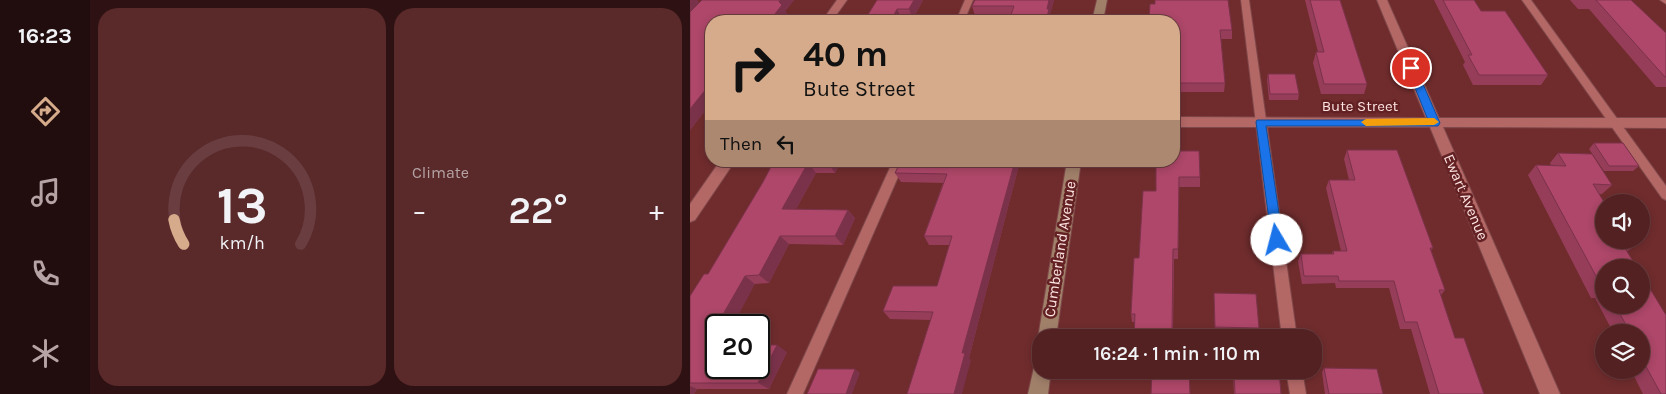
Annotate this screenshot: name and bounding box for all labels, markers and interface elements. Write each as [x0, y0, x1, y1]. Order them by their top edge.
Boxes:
text: 16:23 [18, 23, 72, 49]
text: 40 m [803, 34, 888, 75]
icon: right [720, 35, 785, 100]
pin [1390, 47, 1432, 89]
icon: arrive [1397, 54, 1425, 82]
text: Bute Street [803, 76, 915, 102]
icon: directions [28, 94, 63, 129]
street label: Bute Street [1322, 97, 1399, 115]
icon: left [772, 130, 800, 158]
text: Then [720, 133, 762, 155]
street label: Ewart Avenue [1440, 151, 1492, 243]
text: Climate [412, 163, 469, 182]
icon: music [28, 175, 63, 210]
text: 13 [217, 175, 267, 236]
street label: Cumberland Avenue [1040, 180, 1080, 318]
text: 22° [508, 188, 568, 233]
text: − [412, 194, 427, 227]
text: + [649, 194, 664, 227]
map controls [1595, 194, 1650, 379]
button: sound [1595, 194, 1650, 249]
position arrow [1250, 213, 1302, 265]
text: km/h [219, 233, 265, 254]
icon: phone [28, 256, 63, 291]
button: search [1595, 259, 1650, 314]
speed limit sign: 20 [705, 314, 770, 379]
button: layers [1595, 324, 1650, 379]
icon: climate [28, 336, 63, 371]
text: 16:24 · 1 min · 110 m [1093, 343, 1261, 365]

